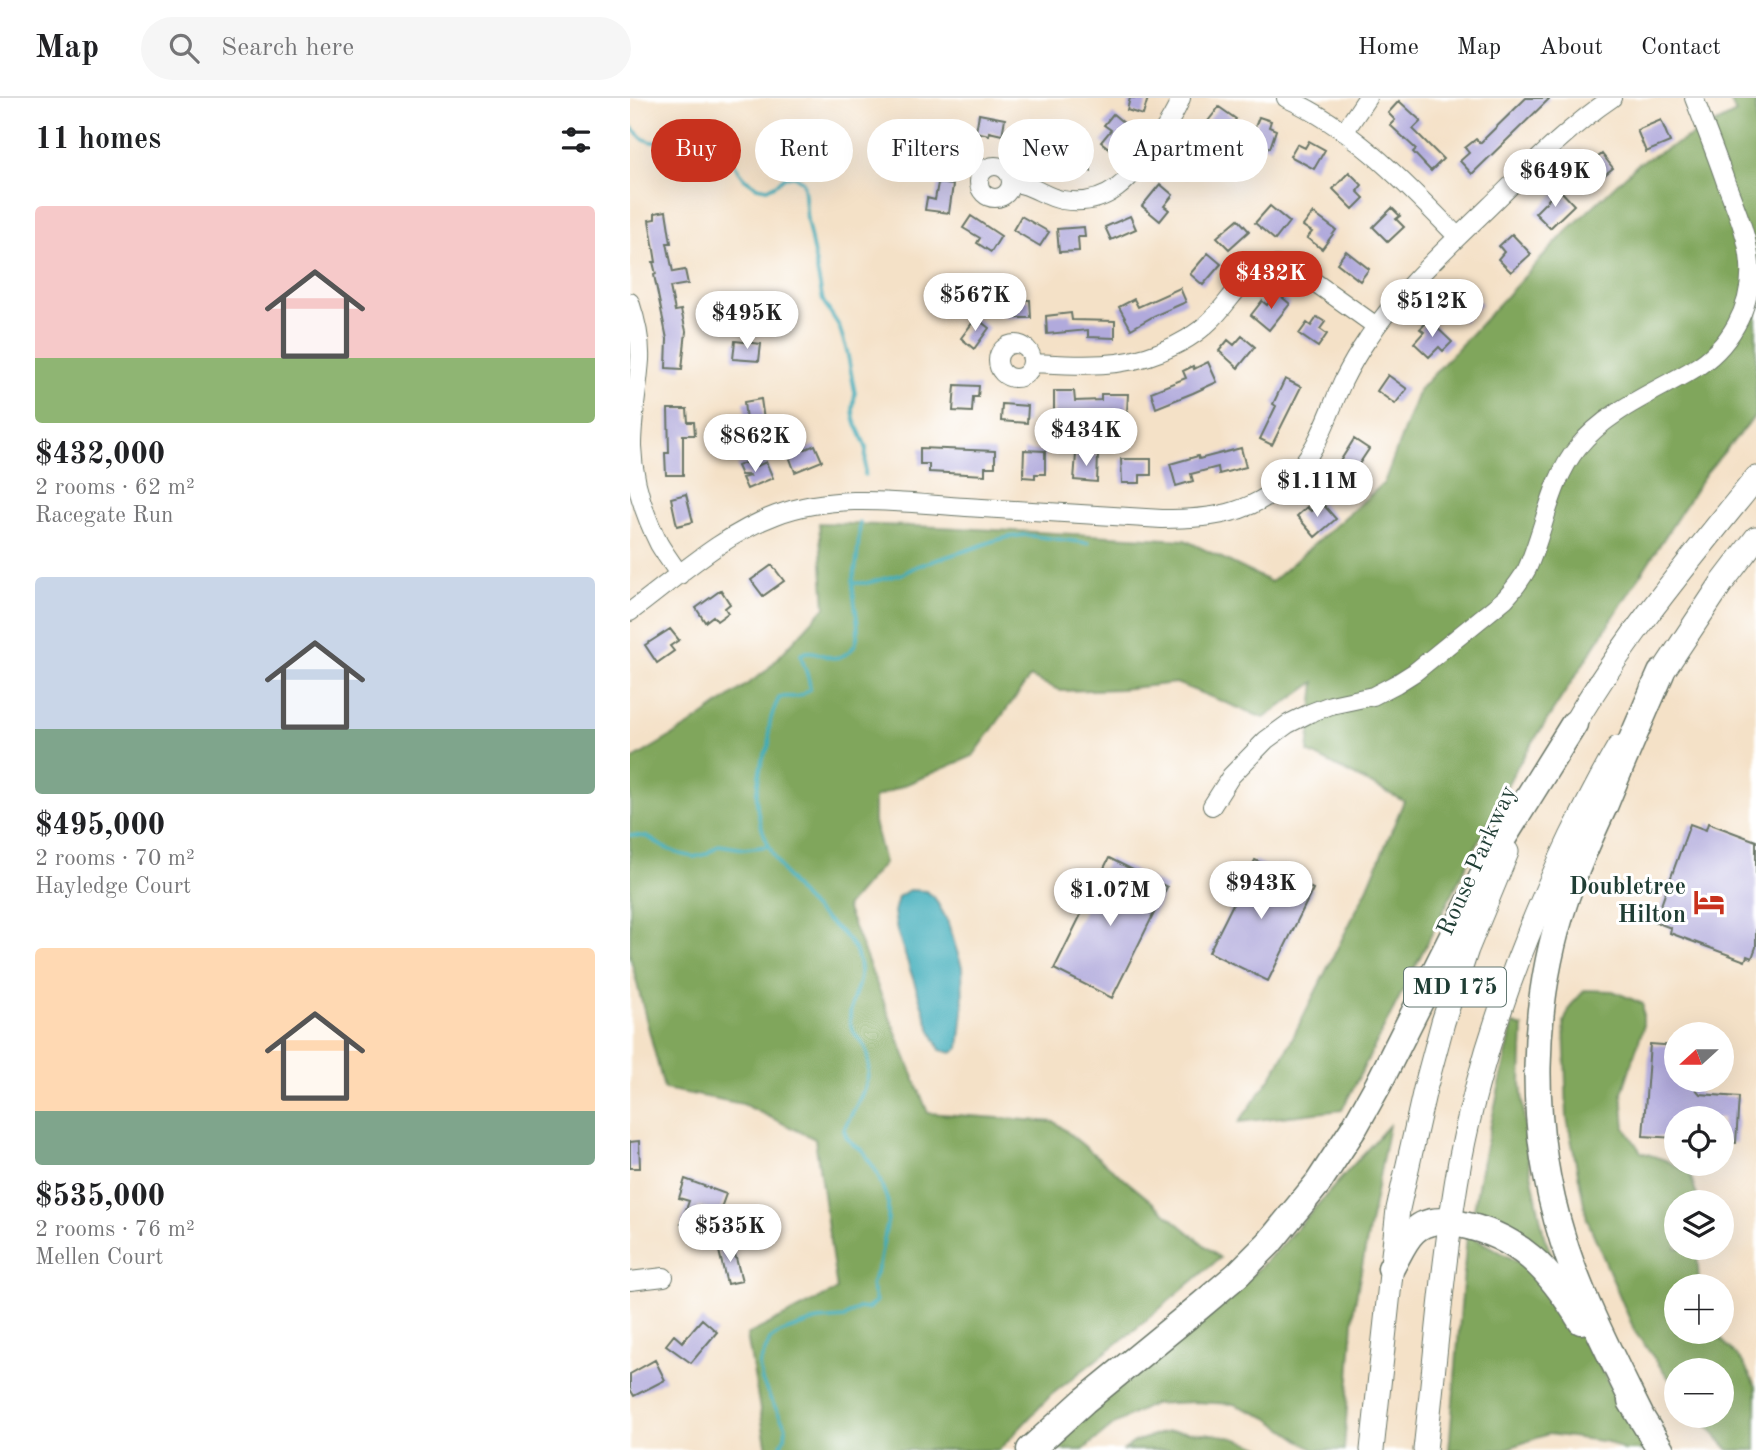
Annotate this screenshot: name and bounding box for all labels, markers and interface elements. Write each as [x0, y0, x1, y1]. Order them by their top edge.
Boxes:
search box [141, 17, 631, 80]
icon: search [165, 29, 203, 67]
text: Map [35, 32, 99, 65]
text: Search here [221, 35, 354, 61]
text: Home [1358, 36, 1419, 60]
text: Map [1457, 36, 1501, 60]
text: About [1539, 36, 1603, 60]
text: Contact [1641, 36, 1721, 60]
chip: Buy [651, 119, 741, 182]
chip: Rent [755, 119, 853, 182]
chip: Filters [867, 119, 984, 182]
chip: New [998, 119, 1094, 182]
chip: Apartment [1108, 119, 1268, 182]
icon: filters [557, 121, 595, 159]
text: 11 homes [35, 125, 161, 155]
pin: $649K [1506, 150, 1604, 209]
text: $649K [1519, 160, 1591, 183]
icon: home [252, 251, 378, 377]
pin: $432K [1222, 252, 1320, 311]
text: $432K [1235, 262, 1307, 285]
pin: $567K [926, 274, 1024, 333]
pin: $512K [1383, 280, 1481, 339]
text: $567K [939, 284, 1011, 307]
text: $512K [1396, 290, 1468, 313]
pin: $495K [698, 292, 796, 351]
text: $495K [711, 302, 783, 325]
pin: $434K [1037, 408, 1135, 468]
pin: $862K [706, 414, 804, 474]
text: $434K [1050, 419, 1122, 442]
text: $862K [719, 425, 791, 448]
text: $432,000 [35, 440, 165, 470]
pin: $1.11M [1260, 460, 1374, 519]
text: $1.11M [1277, 470, 1357, 493]
text: 2 rooms · 62 m² [35, 476, 195, 499]
text: Racegate Run [35, 504, 173, 527]
icon: home [252, 622, 378, 748]
street label: Rouse Parkway [1434, 782, 1522, 940]
text: $495,000 [35, 811, 165, 841]
text: 2 rooms · 70 m² [35, 847, 195, 870]
pin: $943K [1212, 862, 1310, 921]
pin: $1.07M [1053, 868, 1167, 928]
text: $943K [1225, 872, 1297, 895]
text: Hayledge Court [35, 875, 191, 898]
place label: Doubletree Hilton [1569, 876, 1686, 928]
text: $1.07M [1070, 879, 1150, 902]
hotel icon: Doubletree Hilton [1692, 885, 1726, 919]
road number: MD 175 [1404, 968, 1506, 1006]
icon: home [252, 993, 378, 1119]
north arrow [1664, 1022, 1734, 1092]
map controls [1664, 1022, 1734, 1428]
button: locate [1664, 1106, 1734, 1176]
text: $535,000 [35, 1182, 165, 1212]
button: layers [1664, 1190, 1734, 1260]
pin: $535K [681, 1204, 779, 1264]
text: $535K [694, 1215, 766, 1238]
text: 2 rooms · 76 m² [35, 1218, 195, 1241]
text: Mellen Court [35, 1246, 163, 1269]
button: + [1664, 1274, 1734, 1344]
button: − [1664, 1358, 1734, 1428]

